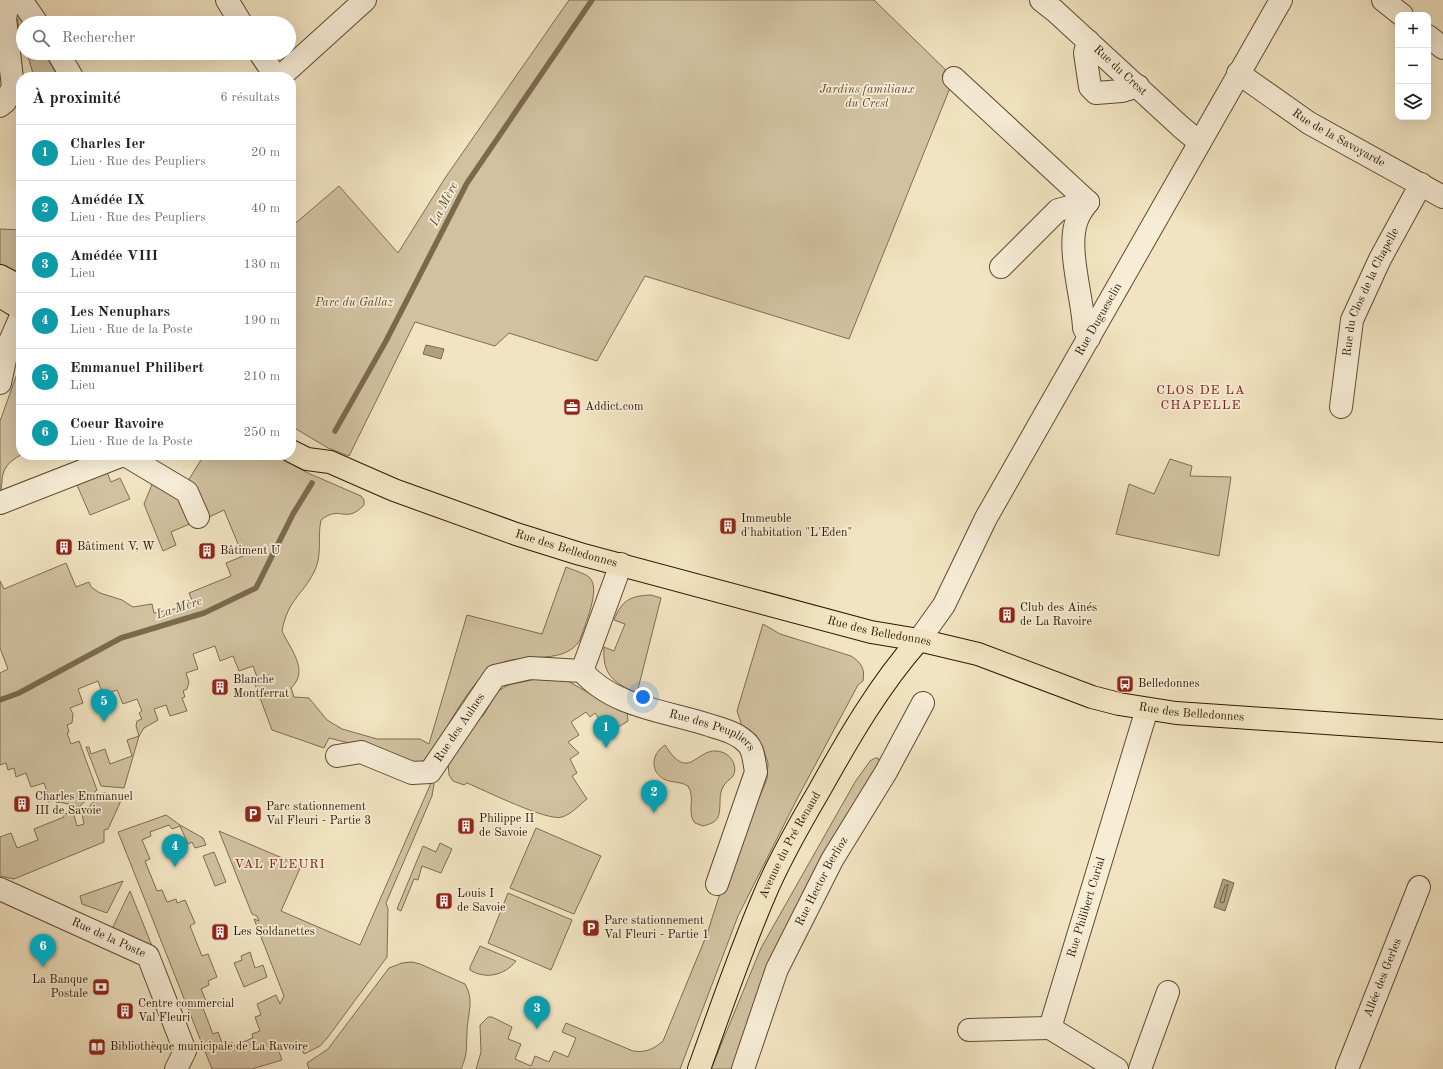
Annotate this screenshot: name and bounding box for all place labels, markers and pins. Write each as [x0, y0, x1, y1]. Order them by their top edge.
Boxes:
office icon: Addict.com [562, 397, 582, 417]
place label: Addict.com [585, 401, 644, 413]
place label: Immeuble d'habitation "L'Eden" [741, 513, 852, 539]
building icon: Immeuble d'habitation "L'Eden" [718, 516, 738, 536]
building icon: Bâtiment V, W [54, 537, 74, 557]
place label: Bâtiment V, W [77, 541, 155, 553]
building icon: Bâtiment U [197, 541, 217, 561]
place label: Bâtiment U [220, 545, 281, 557]
place label: Club des Ainés de La Ravoire [1020, 602, 1097, 628]
building icon: Club des Ainés de La Ravoire [997, 605, 1017, 625]
place label: Blanche Montferrat [233, 674, 289, 700]
bus stop icon: Belledonnes [1115, 674, 1135, 694]
building icon: Blanche Montferrat [210, 677, 230, 697]
place label: Belledonnes [1138, 678, 1200, 690]
pin: 5 [91, 689, 117, 722]
pin: 1 [593, 715, 619, 748]
pin: 2 [641, 780, 667, 813]
place label: Charles Emmanuel III de Savoie [35, 791, 133, 817]
building icon: Charles Emmanuel III de Savoie [12, 794, 32, 814]
place label: Parc stationnement Val Fleuri - Partie 3 [266, 801, 371, 827]
parking icon: Parc stationnement Val Fleuri - Partie 3 [243, 804, 263, 824]
place label: Philippe II de Savoie [479, 813, 534, 839]
building icon: Philippe II de Savoie [456, 816, 476, 836]
pin: 4 [162, 834, 188, 867]
place label: Louis I de Savoie [457, 888, 506, 914]
building icon: Louis I de Savoie [434, 891, 454, 911]
place label: Parc stationnement Val Fleuri - Partie 1 [604, 915, 709, 941]
parking icon: Parc stationnement Val Fleuri - Partie 1 [581, 918, 601, 938]
building icon: Les Soldanettes [210, 922, 230, 942]
place label: Les Soldanettes [233, 926, 315, 938]
pin: 6 [30, 934, 56, 967]
place label: La Banque Postale [32, 974, 88, 1000]
bank icon: La Banque Postale [91, 977, 111, 997]
pin: 3 [524, 996, 550, 1029]
place label: Centre commercial Val Fleuri [138, 998, 234, 1024]
building icon: Centre commercial Val Fleuri [115, 1001, 135, 1021]
library icon: Bibliothèque municipale de La Ravoire [87, 1037, 107, 1057]
place label: Bibliothèque municipale de La Ravoire [110, 1041, 309, 1053]

